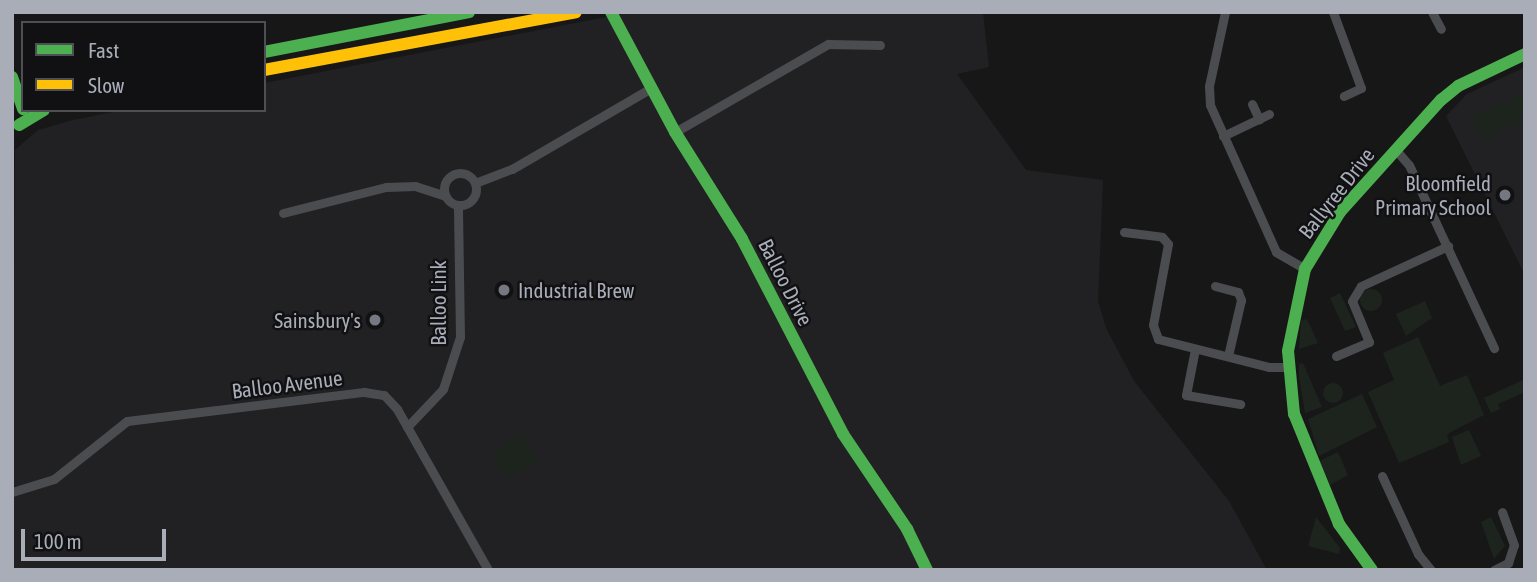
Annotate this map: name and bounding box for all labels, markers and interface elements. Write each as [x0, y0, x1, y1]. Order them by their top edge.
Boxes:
legend [21, 21, 266, 112]
text: Fast [88, 38, 119, 62]
text: Slow [88, 73, 124, 97]
street label: Ballyree Drive [1293, 143, 1379, 243]
place label: Bloomfield Primary School [1375, 170, 1491, 220]
marker: Bloomfield Primary School [1497, 187, 1513, 203]
street label: Balloo Drive [753, 234, 819, 330]
street label: Balloo Link [425, 260, 451, 346]
place label: Industrial Brew [518, 277, 634, 303]
marker: Industrial Brew [496, 282, 512, 298]
place label: Sainsbury's [274, 307, 361, 333]
marker: Sainsbury's [367, 312, 383, 328]
street label: Balloo Avenue [230, 365, 344, 403]
scale bar [24, 516, 170, 560]
text: 100 m [34, 529, 82, 553]

